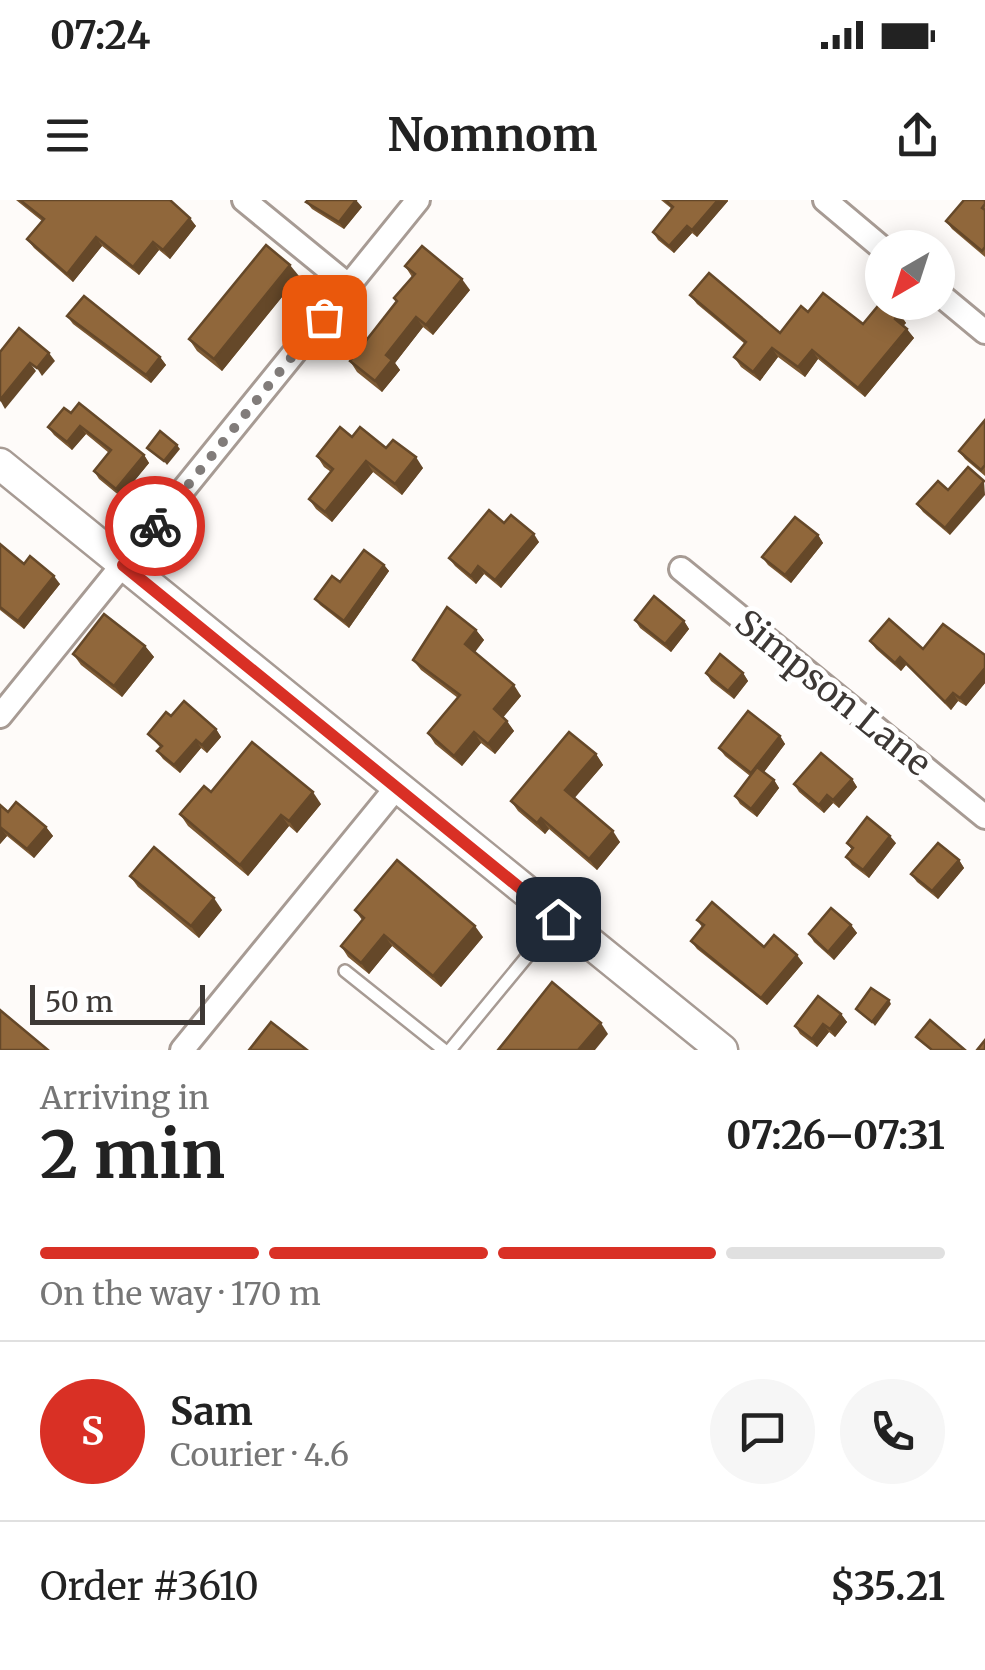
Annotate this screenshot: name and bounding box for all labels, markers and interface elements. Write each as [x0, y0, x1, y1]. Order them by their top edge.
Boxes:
text: 07:24 [50, 12, 150, 59]
text: Nomnom [388, 107, 597, 163]
icon: menu [40, 108, 95, 163]
icon: share [890, 108, 945, 163]
north arrow [865, 230, 955, 320]
map controls [865, 230, 955, 320]
pin [282, 275, 367, 360]
icon: bag [297, 290, 352, 345]
courier [105, 476, 205, 576]
icon: bike [128, 499, 183, 554]
street label: Simpson Lane [726, 601, 940, 785]
pin [516, 877, 601, 962]
icon: home [531, 892, 586, 947]
scale bar [30, 980, 205, 1024]
text: 50 m [45, 984, 113, 1020]
text: Arriving in [40, 1078, 209, 1118]
text: 07:26–07:31 [726, 1112, 945, 1159]
text: 2 min [40, 1114, 225, 1196]
text: On the way · 170 m [40, 1274, 321, 1314]
button: chat [710, 1379, 815, 1484]
button: phone [840, 1379, 945, 1484]
text: Sam [170, 1388, 253, 1435]
text: S [81, 1408, 104, 1455]
text: Courier · 4.6 [170, 1435, 349, 1475]
text: Order #3610 [40, 1563, 259, 1610]
text: $35.21 [830, 1563, 945, 1610]

